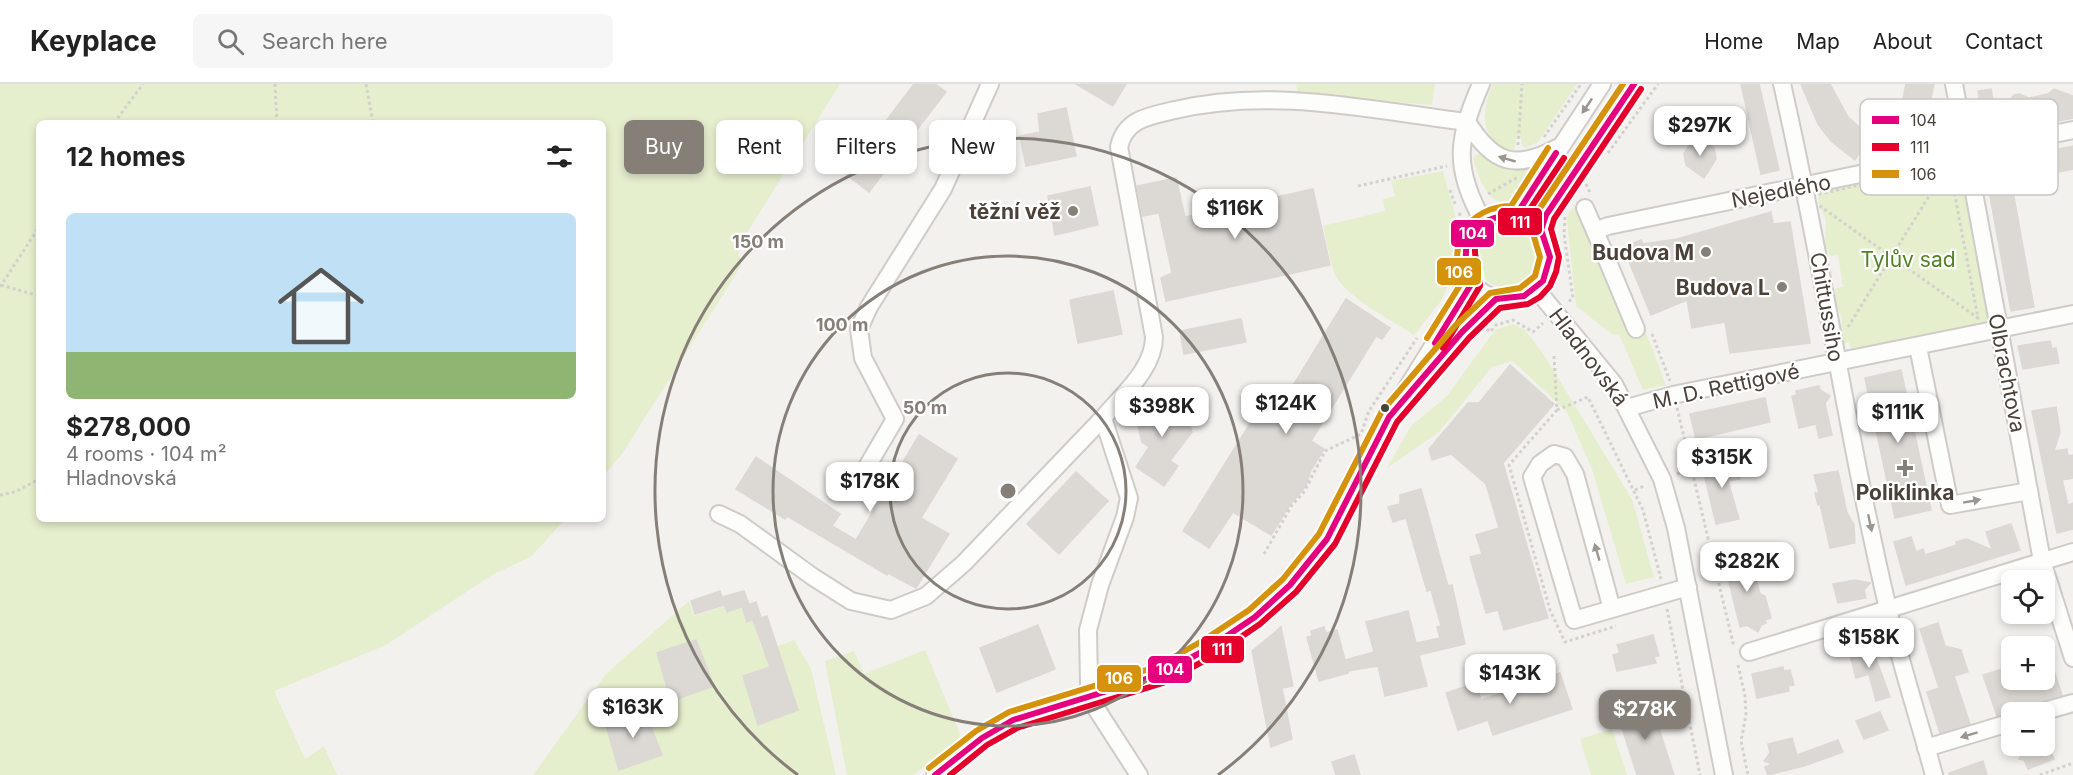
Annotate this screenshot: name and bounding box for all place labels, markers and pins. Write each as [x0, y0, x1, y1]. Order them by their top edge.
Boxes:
pin: $297K [1658, 106, 1742, 157]
pin: $116K [1193, 189, 1277, 240]
place label: těžní věž [969, 199, 1061, 224]
marker: těžní věž [1066, 204, 1080, 218]
place label: Budova M [1592, 240, 1694, 265]
marker: Budova M [1699, 245, 1713, 259]
place label: Budova L [1676, 275, 1770, 300]
marker: Budova L [1775, 280, 1789, 294]
pin: $124K [1244, 384, 1328, 435]
pin: $398K [1120, 387, 1204, 438]
pin: $111K [1856, 393, 1940, 444]
unlabelled marker [1379, 402, 1391, 414]
pin: $315K [1680, 438, 1764, 489]
marker: Poliklinka [1896, 459, 1914, 477]
pin: $178K [828, 462, 912, 513]
place label: Poliklinka [1856, 480, 1954, 505]
centre of rings [998, 481, 1018, 501]
pin: $282K [1705, 542, 1789, 593]
pin: $158K [1827, 618, 1911, 669]
pin: $143K [1468, 654, 1552, 705]
pin: $163K [591, 688, 675, 739]
pin: $278K [1603, 690, 1687, 741]

